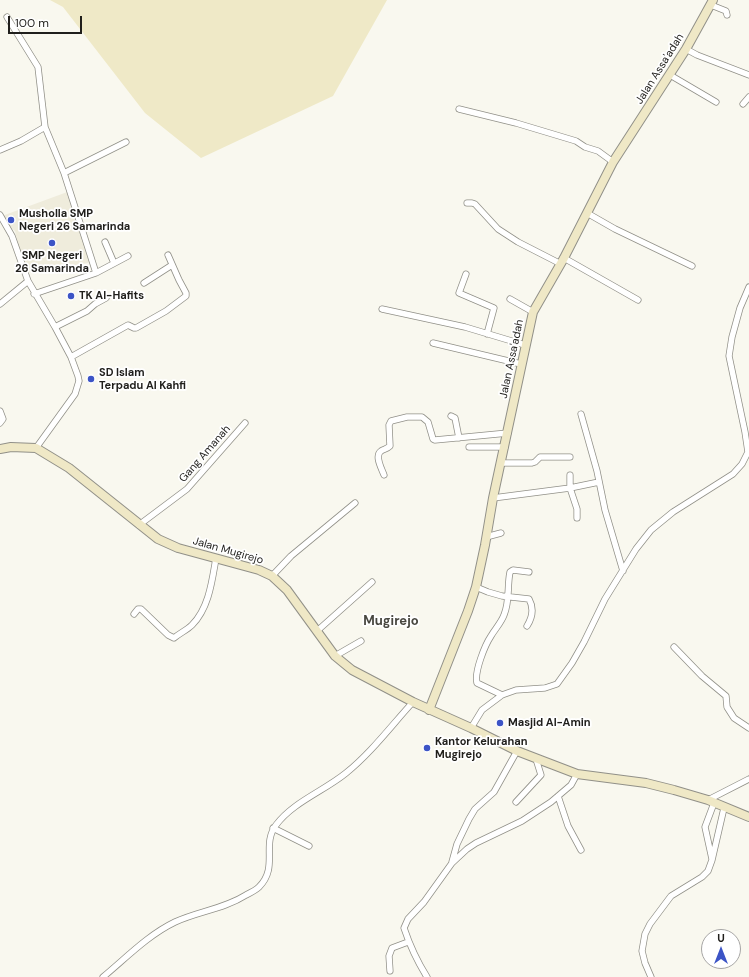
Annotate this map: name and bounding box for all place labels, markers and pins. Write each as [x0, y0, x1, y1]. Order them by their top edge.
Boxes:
place label: Musholla SMP Negeri 26 Samarinda [19, 207, 130, 233]
marker: Musholla SMP Negeri 26 Samarinda [6, 215, 16, 225]
marker: SMP Negeri 26 Samarinda [47, 238, 57, 248]
place label: SMP Negeri 26 Samarinda [15, 249, 89, 275]
place label: TK Al-Hafits [79, 289, 144, 303]
marker: TK Al-Hafits [66, 291, 76, 301]
place label: SD Islam Terpadu Al Kahfi [99, 366, 186, 392]
marker: SD Islam Terpadu Al Kahfi [86, 374, 96, 384]
place label: Masjid Al-Amin [508, 716, 591, 730]
marker: Masjid Al-Amin [495, 718, 505, 728]
place label: Kantor Kelurahan Mugirejo [435, 735, 527, 761]
marker: Kantor Kelurahan Mugirejo [422, 743, 432, 753]

